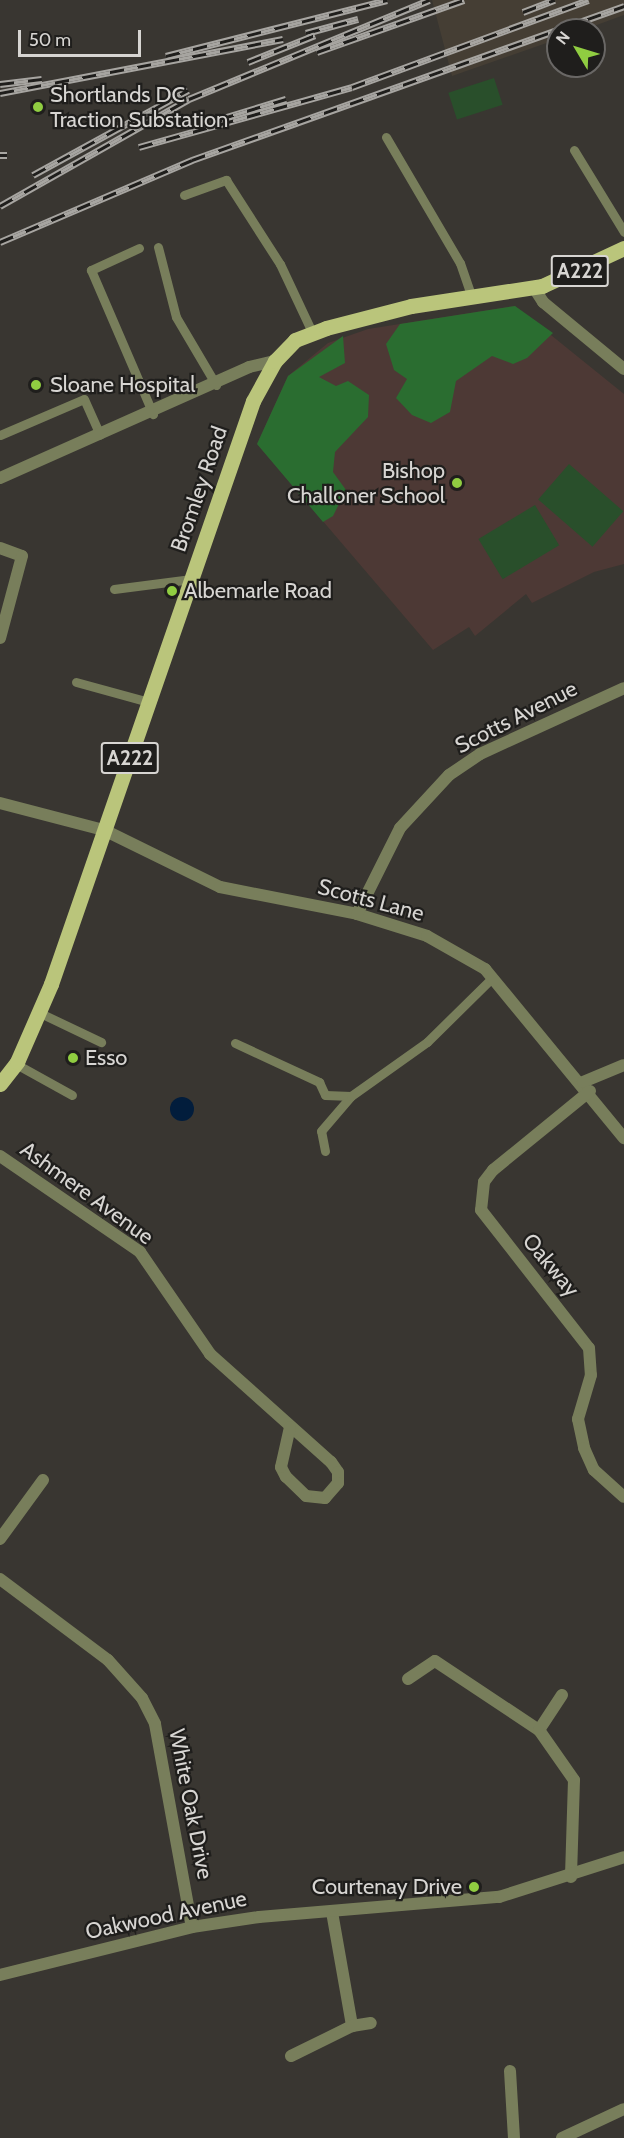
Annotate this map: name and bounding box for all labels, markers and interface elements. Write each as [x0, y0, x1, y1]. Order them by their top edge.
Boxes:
scale bar [21, 18, 144, 56]
north arrow [546, 18, 606, 78]
text: N [552, 28, 574, 48]
text: 50 m [29, 29, 71, 51]
place label: Shortlands DC Traction Substation [50, 81, 228, 132]
marker: Shortlands DC Traction Substation [31, 100, 45, 114]
road number: A222 [550, 253, 610, 289]
place label: Sloane Hospital [50, 372, 195, 398]
marker: Sloane Hospital [27, 376, 45, 394]
street label: Bromley Road [165, 423, 233, 555]
place label: Bishop Challoner School [287, 457, 445, 508]
marker: Bishop Challoner School [450, 476, 464, 490]
place label: Albemarle Road [184, 578, 332, 604]
marker: Albemarle Road [165, 584, 179, 598]
street label: Scotts Avenue [451, 675, 581, 759]
road number: A222 [100, 740, 160, 776]
street label: Scotts Lane [315, 873, 427, 927]
place label: Esso [85, 1045, 127, 1071]
marker: Esso [66, 1051, 80, 1065]
street label: Ashmere Avenue [15, 1136, 159, 1250]
street label: Oakway [517, 1228, 585, 1302]
street label: White Oak Drive [164, 1727, 218, 1881]
place label: Courtenay Drive [312, 1874, 462, 1900]
marker: Courtenay Drive [467, 1880, 481, 1894]
street label: Oakwood Avenue [83, 1885, 249, 1945]

